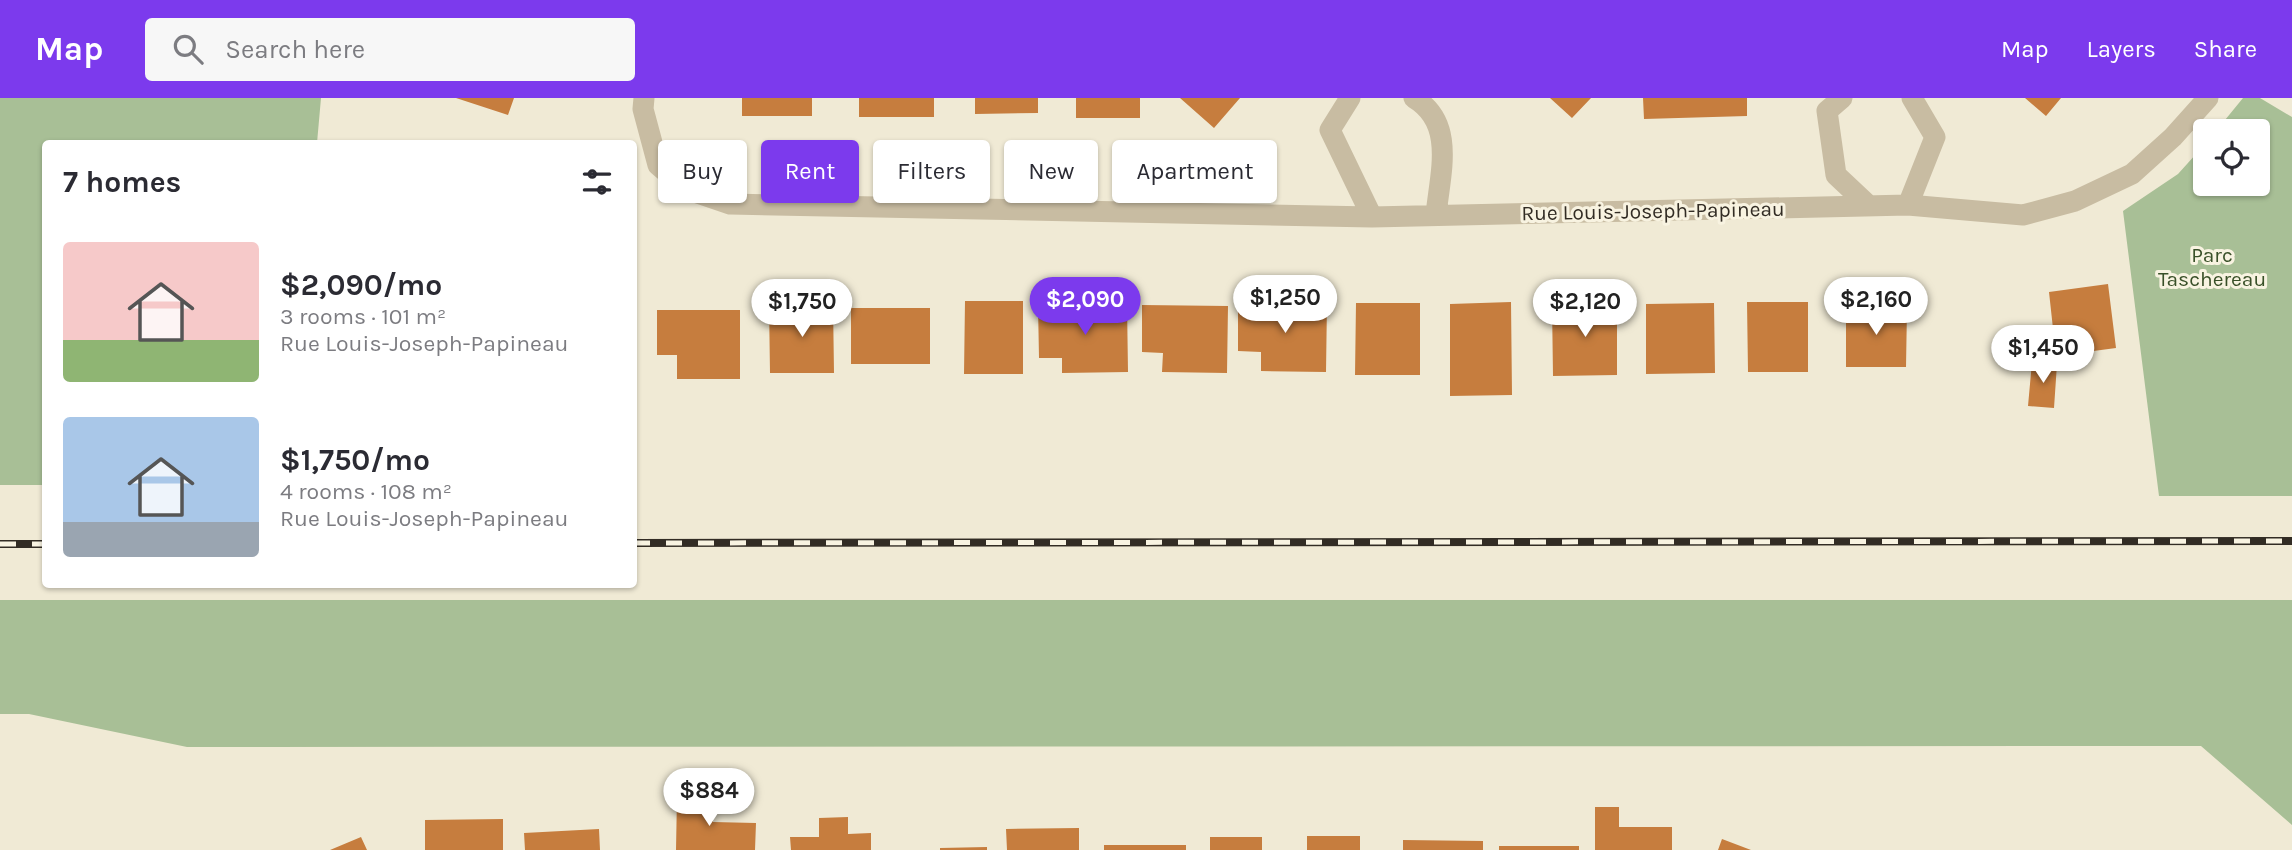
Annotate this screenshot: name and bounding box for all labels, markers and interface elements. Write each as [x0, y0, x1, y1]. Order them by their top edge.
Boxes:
search box [145, 18, 635, 81]
text: Map [35, 30, 103, 68]
icon: search [169, 30, 207, 68]
text: Search here [225, 34, 365, 65]
text: Map [2001, 35, 2049, 63]
text: Layers [2087, 35, 2156, 63]
text: Share [2194, 35, 2257, 63]
map controls [2193, 119, 2270, 196]
button: locate [2193, 119, 2270, 196]
chip: Buy [658, 140, 747, 203]
chip: Rent [761, 140, 859, 203]
chip: Filters [873, 140, 990, 203]
chip: New [1004, 140, 1098, 203]
chip: Apartment [1112, 140, 1277, 203]
icon: filters [578, 163, 616, 201]
text: 7 homes [63, 164, 181, 200]
street label: Rue Louis-Joseph-Papineau [1521, 197, 1785, 225]
park label: Parc Taschereau [2158, 243, 2266, 291]
text: $2,090/mo [280, 267, 442, 303]
icon: home [119, 270, 203, 354]
pin: $1,250 [1228, 275, 1342, 335]
pin: $2,090 [1028, 278, 1142, 337]
pin: $2,160 [1819, 278, 1933, 337]
pin: $1,750 [745, 280, 859, 339]
pin: $2,120 [1528, 280, 1642, 339]
text: $1,250 [1249, 284, 1321, 311]
text: $2,090 [1046, 286, 1124, 313]
text: $2,160 [1840, 286, 1912, 313]
text: $1,750 [767, 288, 837, 315]
text: $2,120 [1549, 288, 1621, 315]
text: 3 rooms · 101 m² [280, 303, 446, 330]
pin: $1,450 [1986, 326, 2100, 385]
text: Rue Louis-Joseph-Papineau [280, 330, 569, 357]
text: $1,450 [2007, 334, 2079, 361]
text: $1,750/mo [280, 442, 430, 478]
icon: home [119, 445, 203, 529]
text: 4 rooms · 108 m² [280, 478, 452, 505]
text: Rue Louis-Joseph-Papineau [280, 505, 569, 532]
pin: $884 [668, 768, 750, 828]
text: $884 [679, 777, 739, 804]

